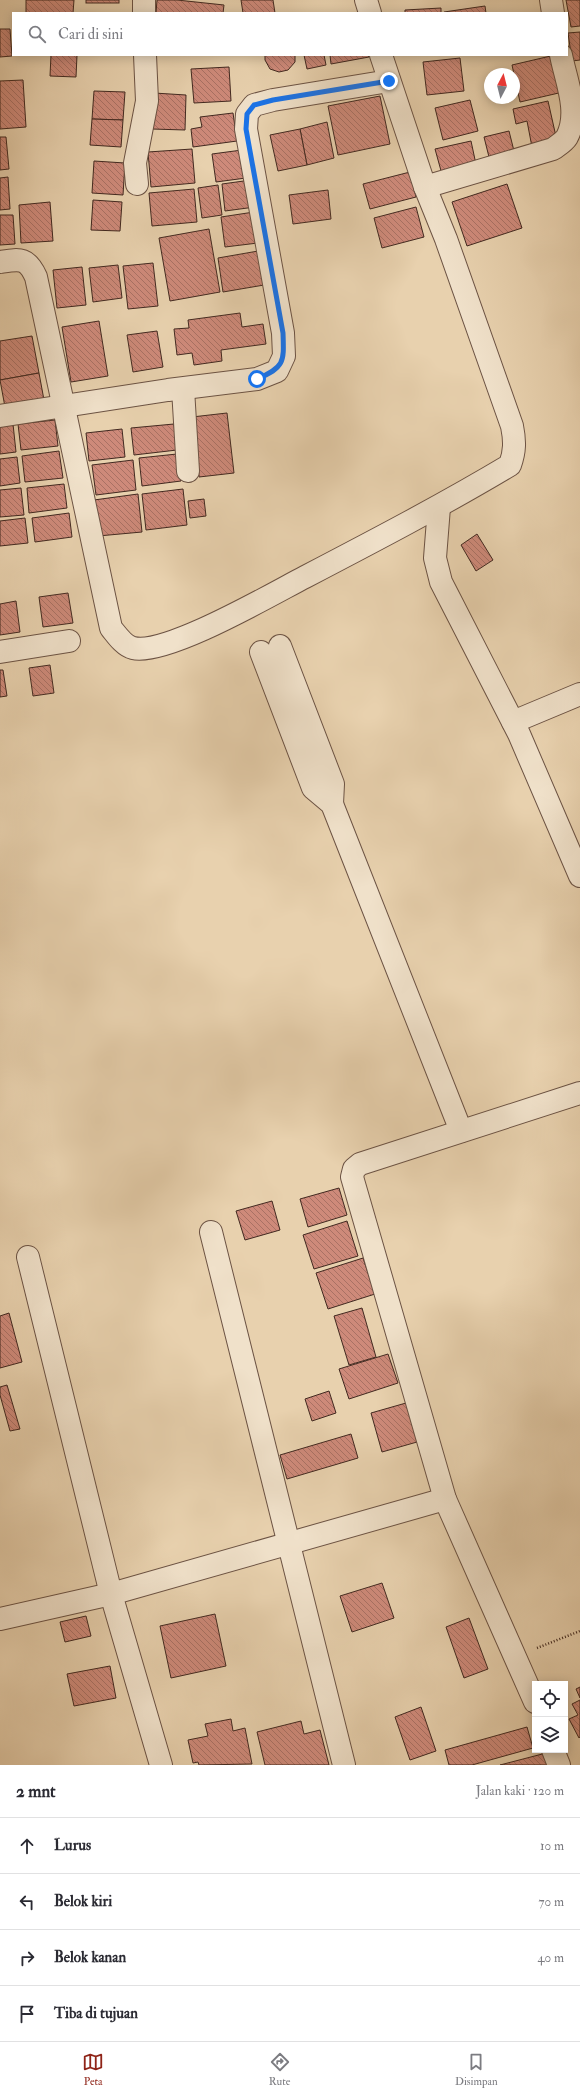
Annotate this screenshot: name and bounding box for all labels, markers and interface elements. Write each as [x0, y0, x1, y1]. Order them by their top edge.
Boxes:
search box [12, 12, 568, 56]
icon: search [26, 23, 48, 45]
text: Cari di sini [58, 25, 123, 44]
north arrow [484, 68, 520, 104]
route end [380, 72, 398, 90]
route start [248, 370, 266, 388]
map controls [532, 1681, 568, 1753]
button: locate [532, 1681, 568, 1717]
button: layers [532, 1717, 568, 1753]
text: 2 mnt [16, 1781, 56, 1802]
text: Jalan kaki · 120 m [476, 1783, 564, 1799]
icon: ahead [16, 1835, 38, 1857]
text: Lurus [54, 1836, 91, 1855]
text: 10 m [540, 1838, 564, 1854]
icon: left [16, 1891, 38, 1913]
text: Belok kiri [54, 1892, 112, 1911]
text: 70 m [539, 1894, 564, 1910]
icon: right [16, 1947, 38, 1969]
text: Belok kanan [54, 1948, 126, 1967]
text: 40 m [538, 1950, 564, 1966]
icon: arrive [16, 2003, 38, 2025]
text: Tiba di tujuan [54, 2004, 138, 2023]
tab: Peta [82, 2051, 104, 2088]
tab: Rute [269, 2051, 291, 2088]
tab: Disimpan [455, 2051, 498, 2088]

